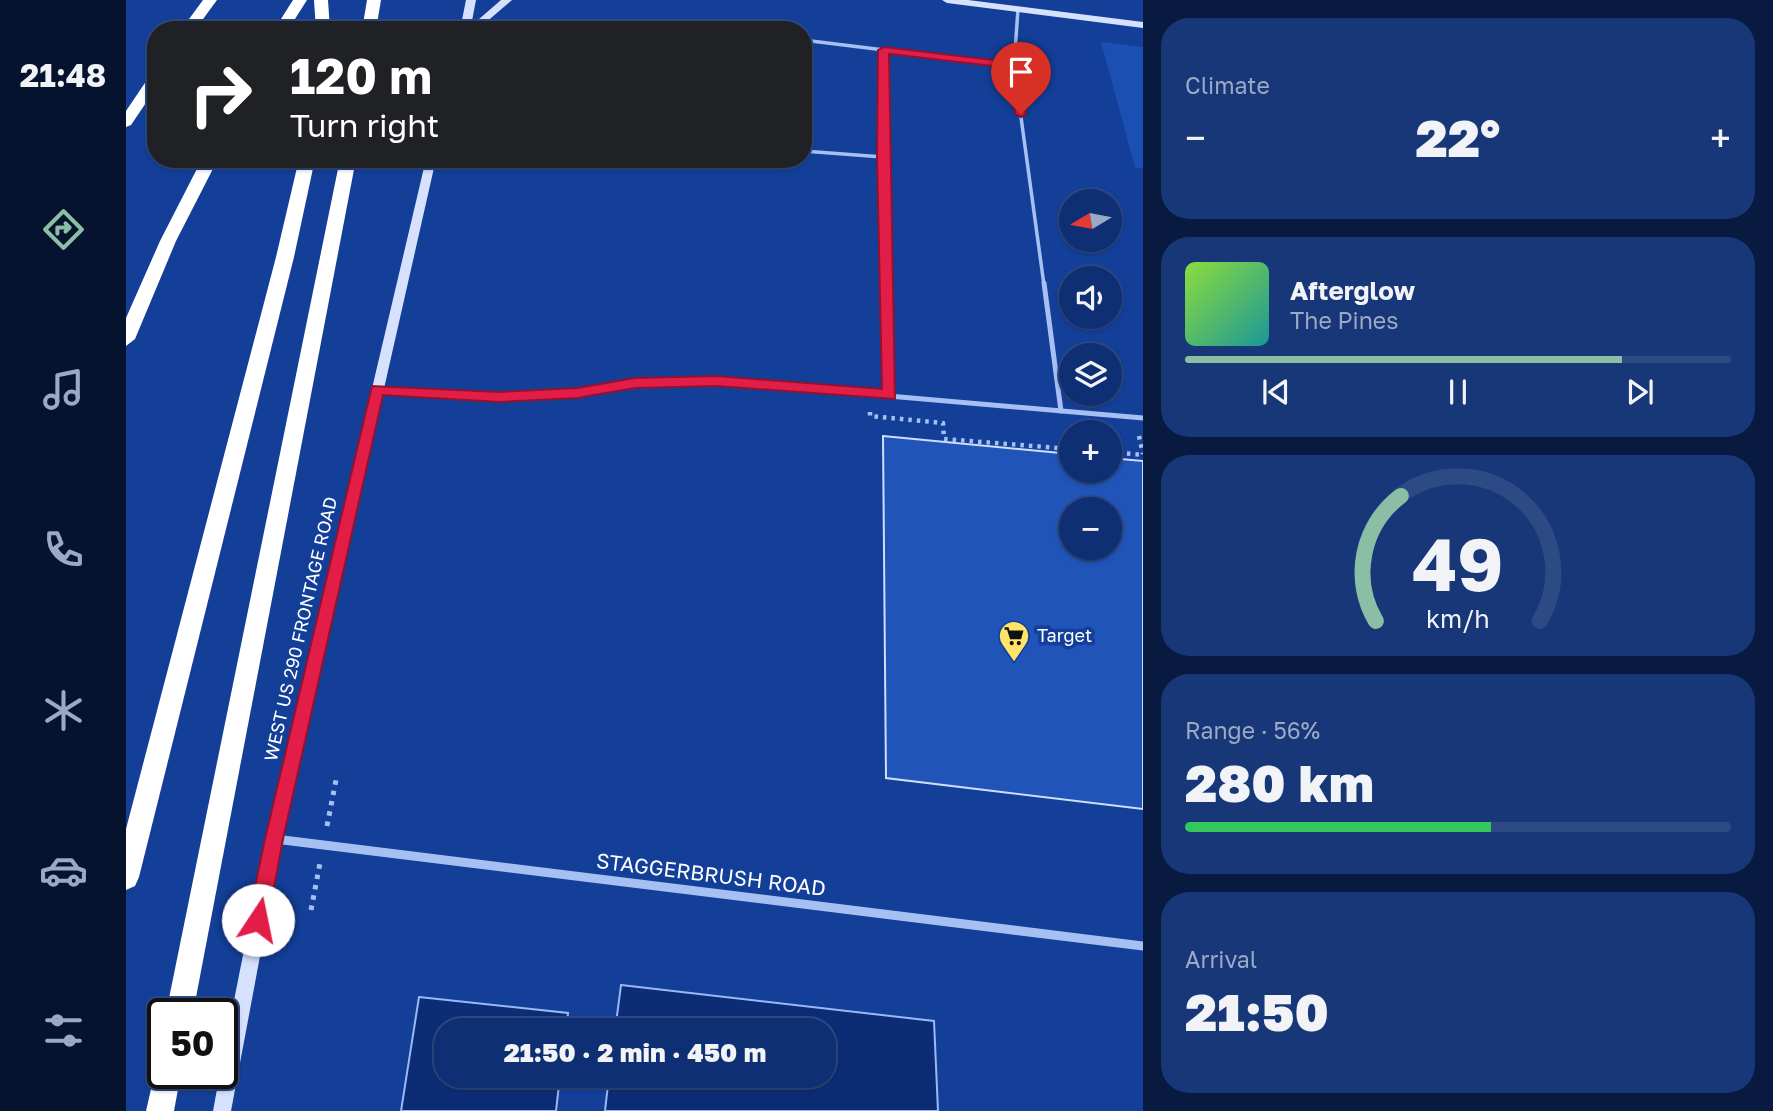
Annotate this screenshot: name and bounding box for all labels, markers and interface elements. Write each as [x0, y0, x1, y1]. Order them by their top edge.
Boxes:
pin [991, 42, 1051, 114]
text: 120 m [290, 46, 432, 105]
icon: right [175, 49, 266, 140]
icon: arrive [1002, 53, 1040, 91]
text: 21:48 [20, 56, 106, 94]
text: Climate [1185, 71, 1270, 99]
text: Turn right [290, 106, 439, 144]
text: 22° [1416, 106, 1500, 168]
text: − [1185, 115, 1206, 160]
text: + [1710, 115, 1731, 160]
north arrow [1059, 189, 1122, 252]
map controls [1059, 189, 1122, 560]
icon: directions [39, 205, 88, 254]
button: sound [1059, 266, 1122, 329]
text: Afterglow [1290, 275, 1415, 306]
text: The Pines [1290, 306, 1398, 334]
button: layers [1059, 343, 1122, 406]
icon: music [39, 365, 88, 414]
icon: previous [1257, 373, 1295, 411]
icon: pause [1439, 373, 1477, 411]
icon: next [1621, 373, 1659, 411]
button: + [1059, 420, 1122, 483]
street label: WEST US 290 FRONTAGE ROAD [259, 494, 341, 763]
button: − [1059, 497, 1122, 560]
text: 49 [1412, 521, 1504, 608]
icon: phone [39, 525, 88, 574]
text: km/h [1426, 603, 1490, 634]
supermarket icon: Target [997, 619, 1031, 663]
place label: Target [1037, 624, 1092, 646]
icon: climate [39, 686, 88, 735]
text: Range · 56% [1185, 716, 1320, 744]
text: 280 km [1185, 751, 1374, 813]
icon: car [39, 846, 88, 895]
street label: STAGGERBRUSH ROAD [595, 847, 827, 901]
position arrow [221, 883, 295, 957]
text: Arrival [1185, 945, 1257, 973]
text: 21:50 [1185, 980, 1329, 1042]
speed limit sign: 50 [147, 998, 238, 1089]
icon: filters [39, 1006, 88, 1055]
text: 21:50 · 2 min · 450 m [504, 1037, 766, 1068]

